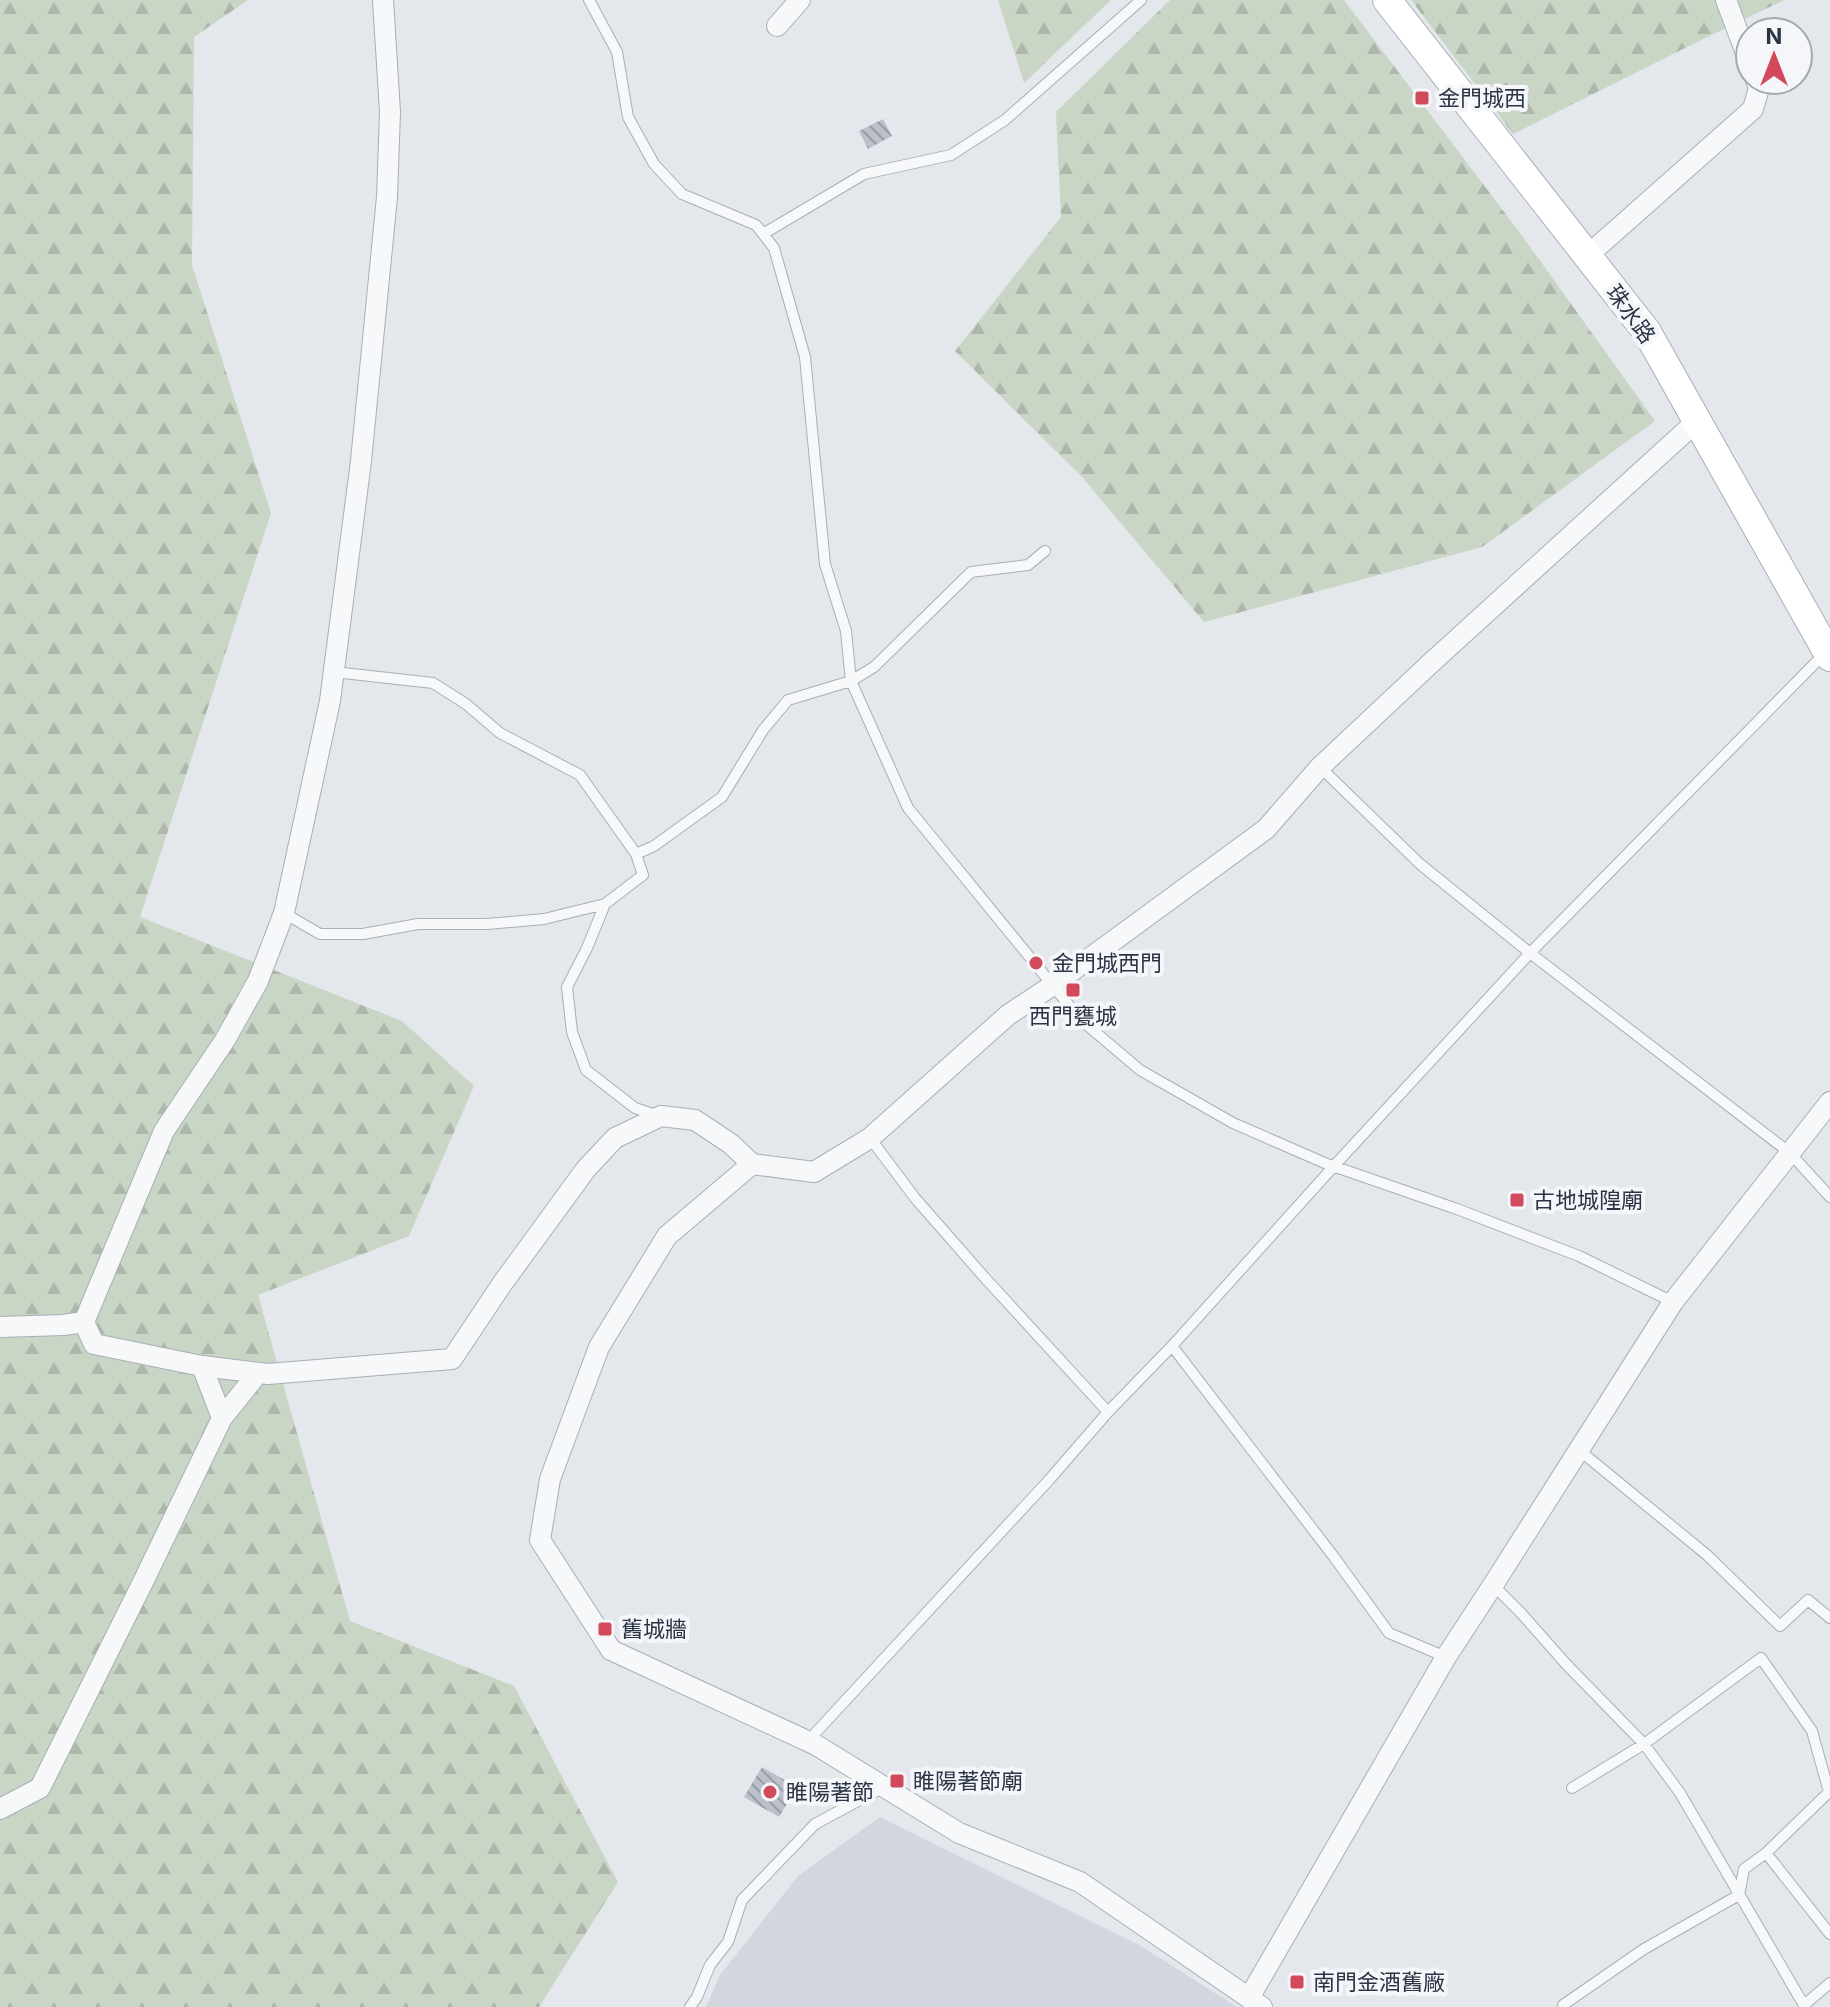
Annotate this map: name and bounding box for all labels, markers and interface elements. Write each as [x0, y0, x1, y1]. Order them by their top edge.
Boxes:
north arrow [1734, 16, 1814, 96]
text: N [1766, 23, 1782, 49]
place label: 金門城西 [1438, 85, 1526, 111]
marker: 金門城西 [1413, 89, 1431, 107]
street label: 珠水路 [1601, 280, 1661, 348]
place label: 金門城西門 [1052, 950, 1162, 976]
marker: 金門城西門 [1027, 954, 1045, 972]
marker: 西門甕城 [1064, 981, 1082, 999]
place label: 西門甕城 [1029, 1003, 1117, 1029]
place label: 古地城隍廟 [1533, 1187, 1643, 1213]
marker: 古地城隍廟 [1508, 1191, 1526, 1209]
place label: 舊城牆 [621, 1616, 687, 1642]
marker: 舊城牆 [596, 1620, 614, 1638]
place label: 睢陽著節廟 [913, 1768, 1023, 1794]
marker: 睢陽著節廟 [888, 1772, 906, 1790]
place label: 睢陽著節 [786, 1779, 874, 1805]
marker: 睢陽著節 [761, 1783, 779, 1801]
place label: 南門金酒舊廠 [1313, 1969, 1445, 1995]
marker: 南門金酒舊廠 [1288, 1973, 1306, 1991]

